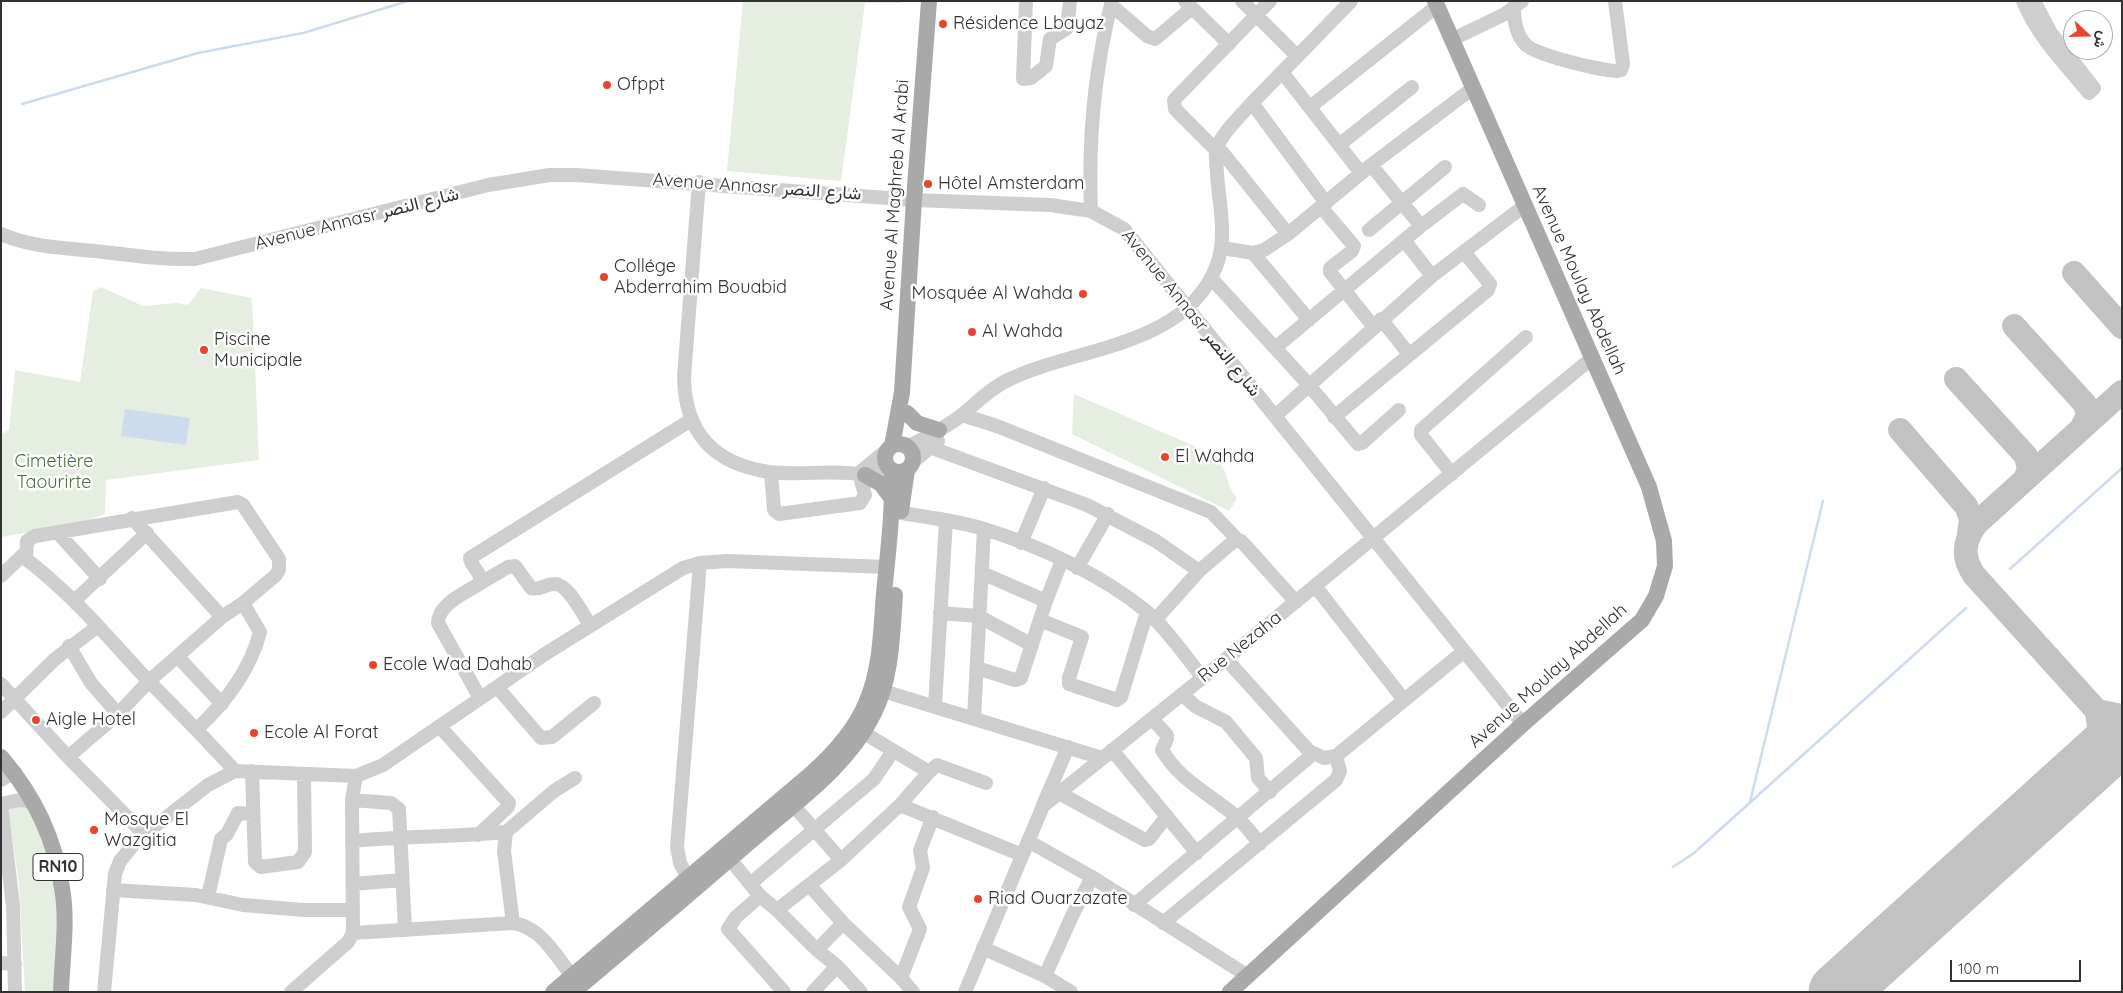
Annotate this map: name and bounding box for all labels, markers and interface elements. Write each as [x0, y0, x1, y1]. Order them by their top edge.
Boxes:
north arrow [2063, 10, 2113, 60]
place label: Résidence Lbayaz [953, 13, 1104, 35]
marker: Résidence Lbayaz [937, 18, 949, 30]
text: ش [2090, 29, 2112, 51]
place label: Ofppt [617, 74, 665, 96]
marker: Ofppt [601, 79, 613, 91]
street label: Avenue Al Maghreb Al Arabi [876, 79, 914, 311]
street label: Avenue Annasr شارع النصر [652, 169, 862, 205]
place label: Hôtel Amsterdam [938, 173, 1085, 195]
marker: Hôtel Amsterdam [922, 178, 934, 190]
street label: Avenue Moulay Abdellah [1527, 182, 1631, 378]
street label: Avenue Annasr شارع النصر [253, 183, 461, 255]
street label: Avenue Annasr شارع النصر [1117, 225, 1265, 401]
place label: Collége Abderrahim Bouabid [614, 256, 787, 298]
marker: Collége Abderrahim Bouabid [598, 271, 610, 283]
place label: Mosquée Al Wahda [912, 283, 1073, 305]
marker: Mosquée Al Wahda [1077, 288, 1089, 300]
place label: Al Wahda [982, 321, 1063, 343]
marker: Al Wahda [966, 326, 978, 338]
place label: Piscine Municipale [214, 329, 303, 372]
marker: Piscine Municipale [198, 344, 210, 356]
place label: El Wahda [1175, 446, 1254, 468]
park label: Cimetière Taourirte [14, 451, 94, 494]
marker: El Wahda [1159, 451, 1171, 463]
street label: Avenue Moulay Abdellah [1464, 599, 1632, 753]
street label: Rue Nezaha [1194, 607, 1286, 687]
place label: Ecole Wad Dahab [383, 654, 532, 676]
marker: Ecole Wad Dahab [367, 659, 379, 671]
place label: Aigle Hotel [46, 709, 136, 731]
marker: Aigle Hotel [30, 714, 42, 726]
place label: Ecole Al Forat [264, 722, 379, 744]
marker: Ecole Al Forat [248, 727, 260, 739]
place label: Mosque El Wazgitia [104, 809, 189, 852]
marker: Mosque El Wazgitia [88, 824, 100, 836]
road number: RN10 [33, 854, 83, 880]
place label: Riad Ouarzazate [988, 888, 1128, 910]
marker: Riad Ouarzazate [972, 893, 984, 905]
scale bar [1953, 950, 2084, 982]
text: 100 m [1958, 959, 1999, 978]

